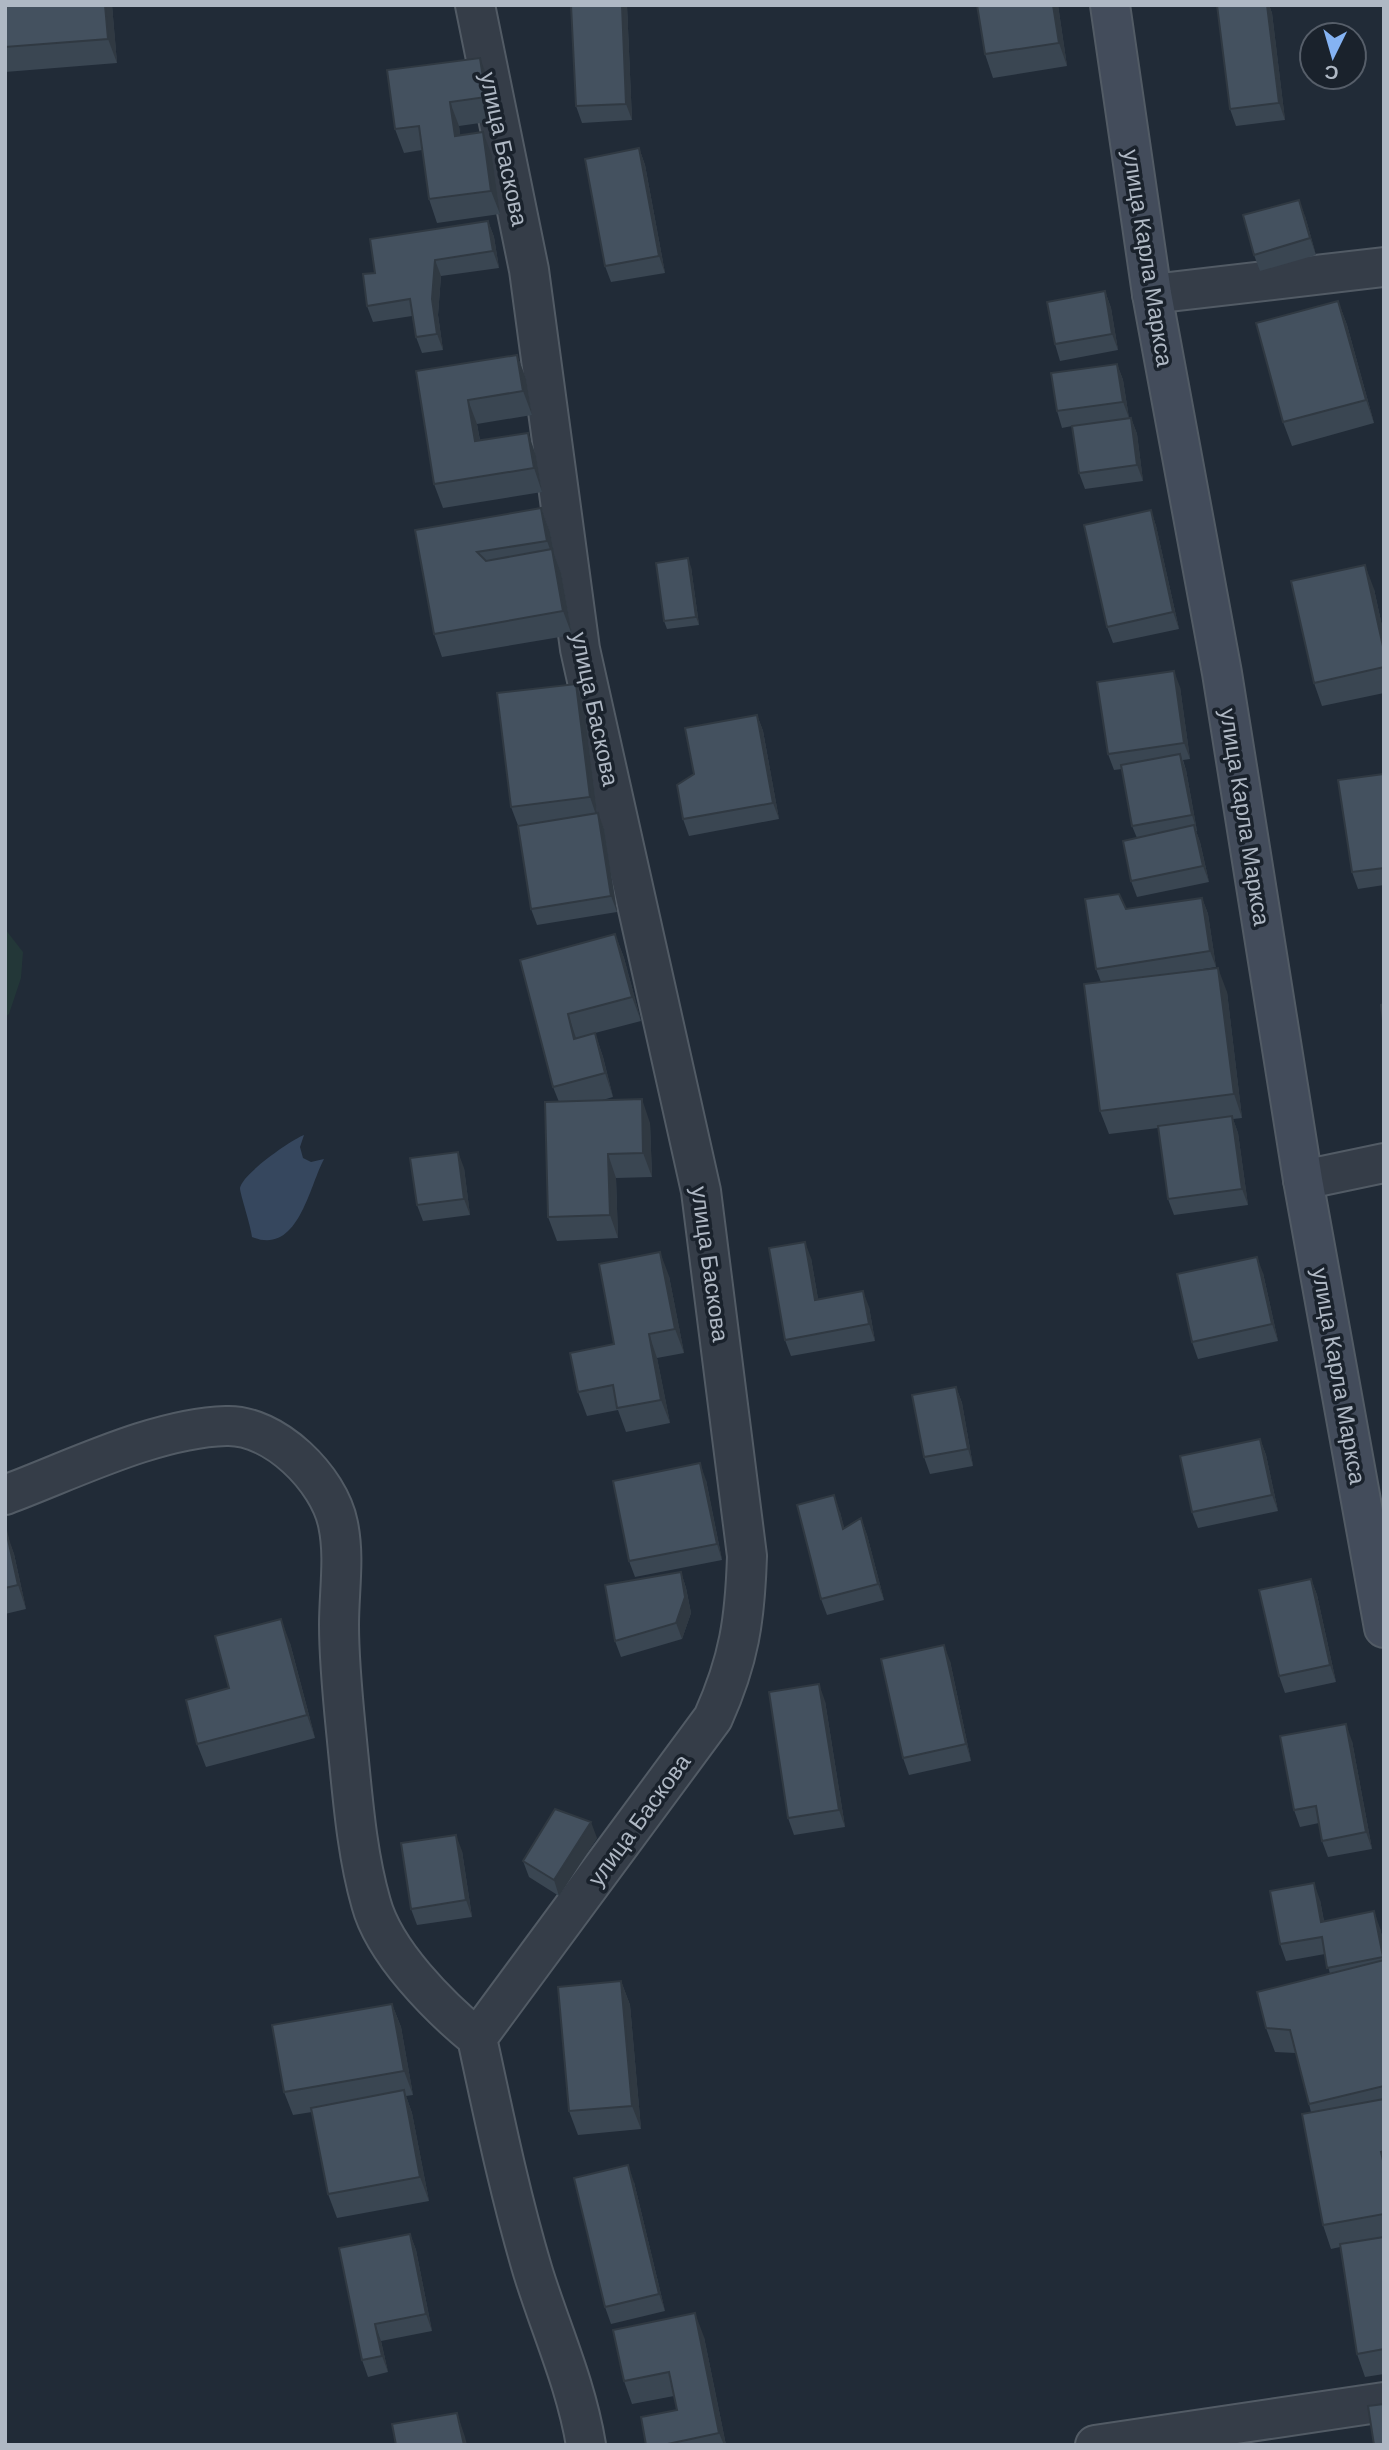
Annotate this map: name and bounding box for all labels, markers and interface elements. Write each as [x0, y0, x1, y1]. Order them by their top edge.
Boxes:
north arrow [1298, 21, 1368, 91]
text: С [1323, 59, 1339, 85]
street label: улица Баскова [473, 69, 535, 229]
street label: улица Карла Маркса [1116, 147, 1180, 369]
street label: улица Баскова [564, 629, 626, 789]
street label: улица Карла Маркса [1213, 706, 1277, 928]
street label: улица Баскова [684, 1184, 736, 1344]
street label: улица Карла Маркса [1305, 1265, 1373, 1487]
street label: улица Баскова [581, 1748, 697, 1892]

